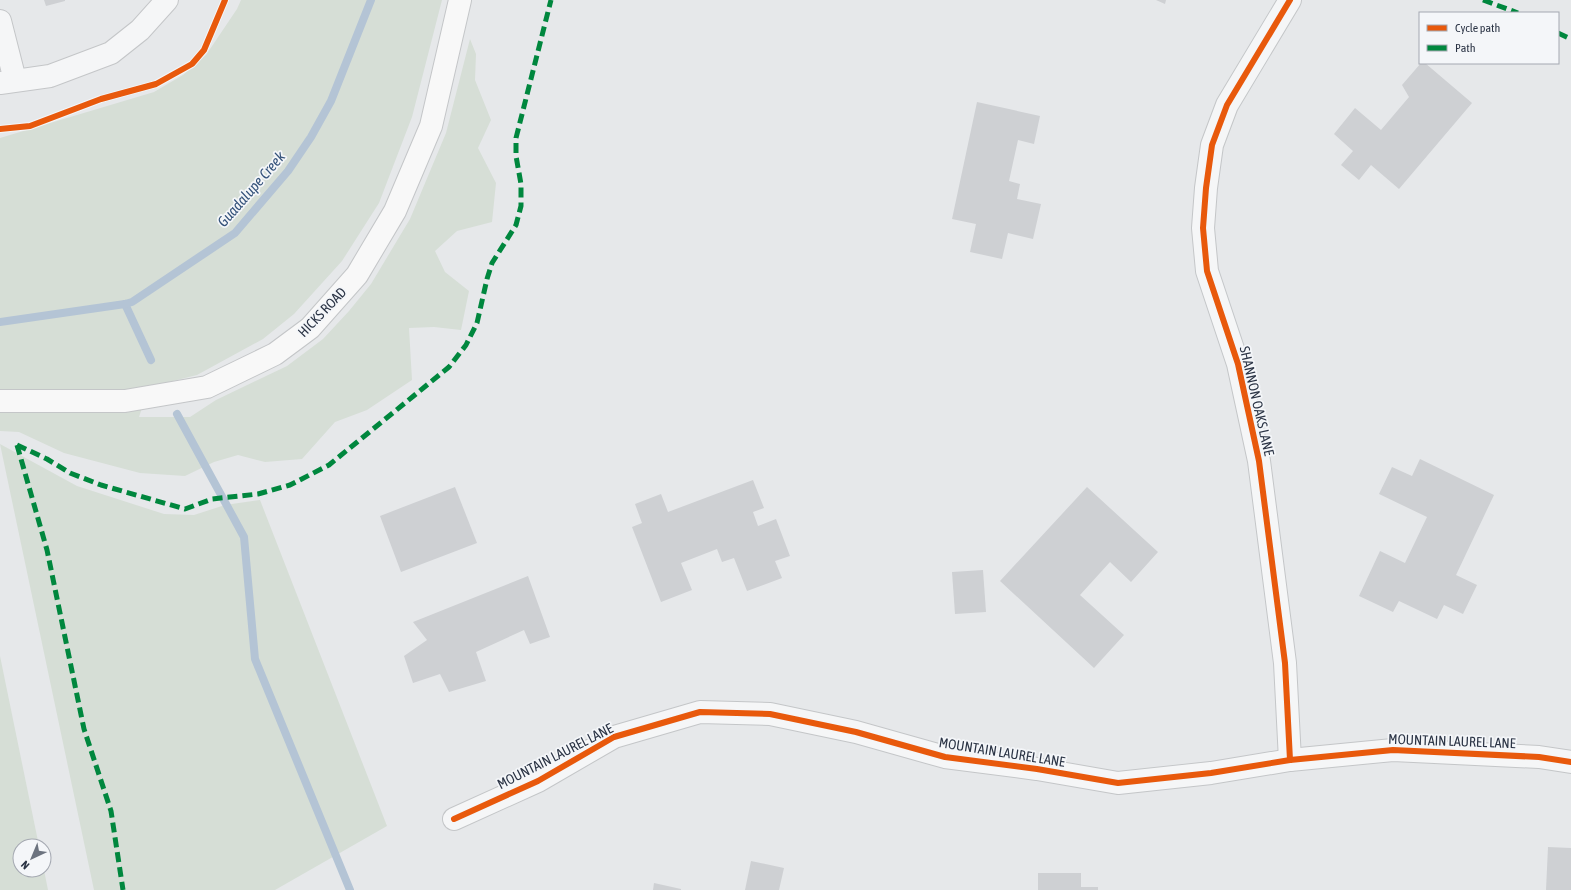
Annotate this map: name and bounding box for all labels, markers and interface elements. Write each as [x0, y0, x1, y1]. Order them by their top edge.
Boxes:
legend [1419, 12, 1559, 64]
text: Cycle path [1455, 21, 1500, 35]
text: Path [1455, 41, 1476, 55]
water label: Guadalupe Creek [214, 148, 289, 230]
street label: HICKS ROAD [295, 284, 350, 340]
street label: SHANNON OAKS LANE [1237, 345, 1277, 457]
street label: MOUNTAIN LAUREL LANE [495, 720, 616, 792]
street label: MOUNTAIN LAUREL LANE [1388, 731, 1516, 751]
street label: MOUNTAIN LAUREL LANE [938, 734, 1066, 770]
north arrow [12, 838, 52, 878]
text: N [19, 859, 32, 872]

